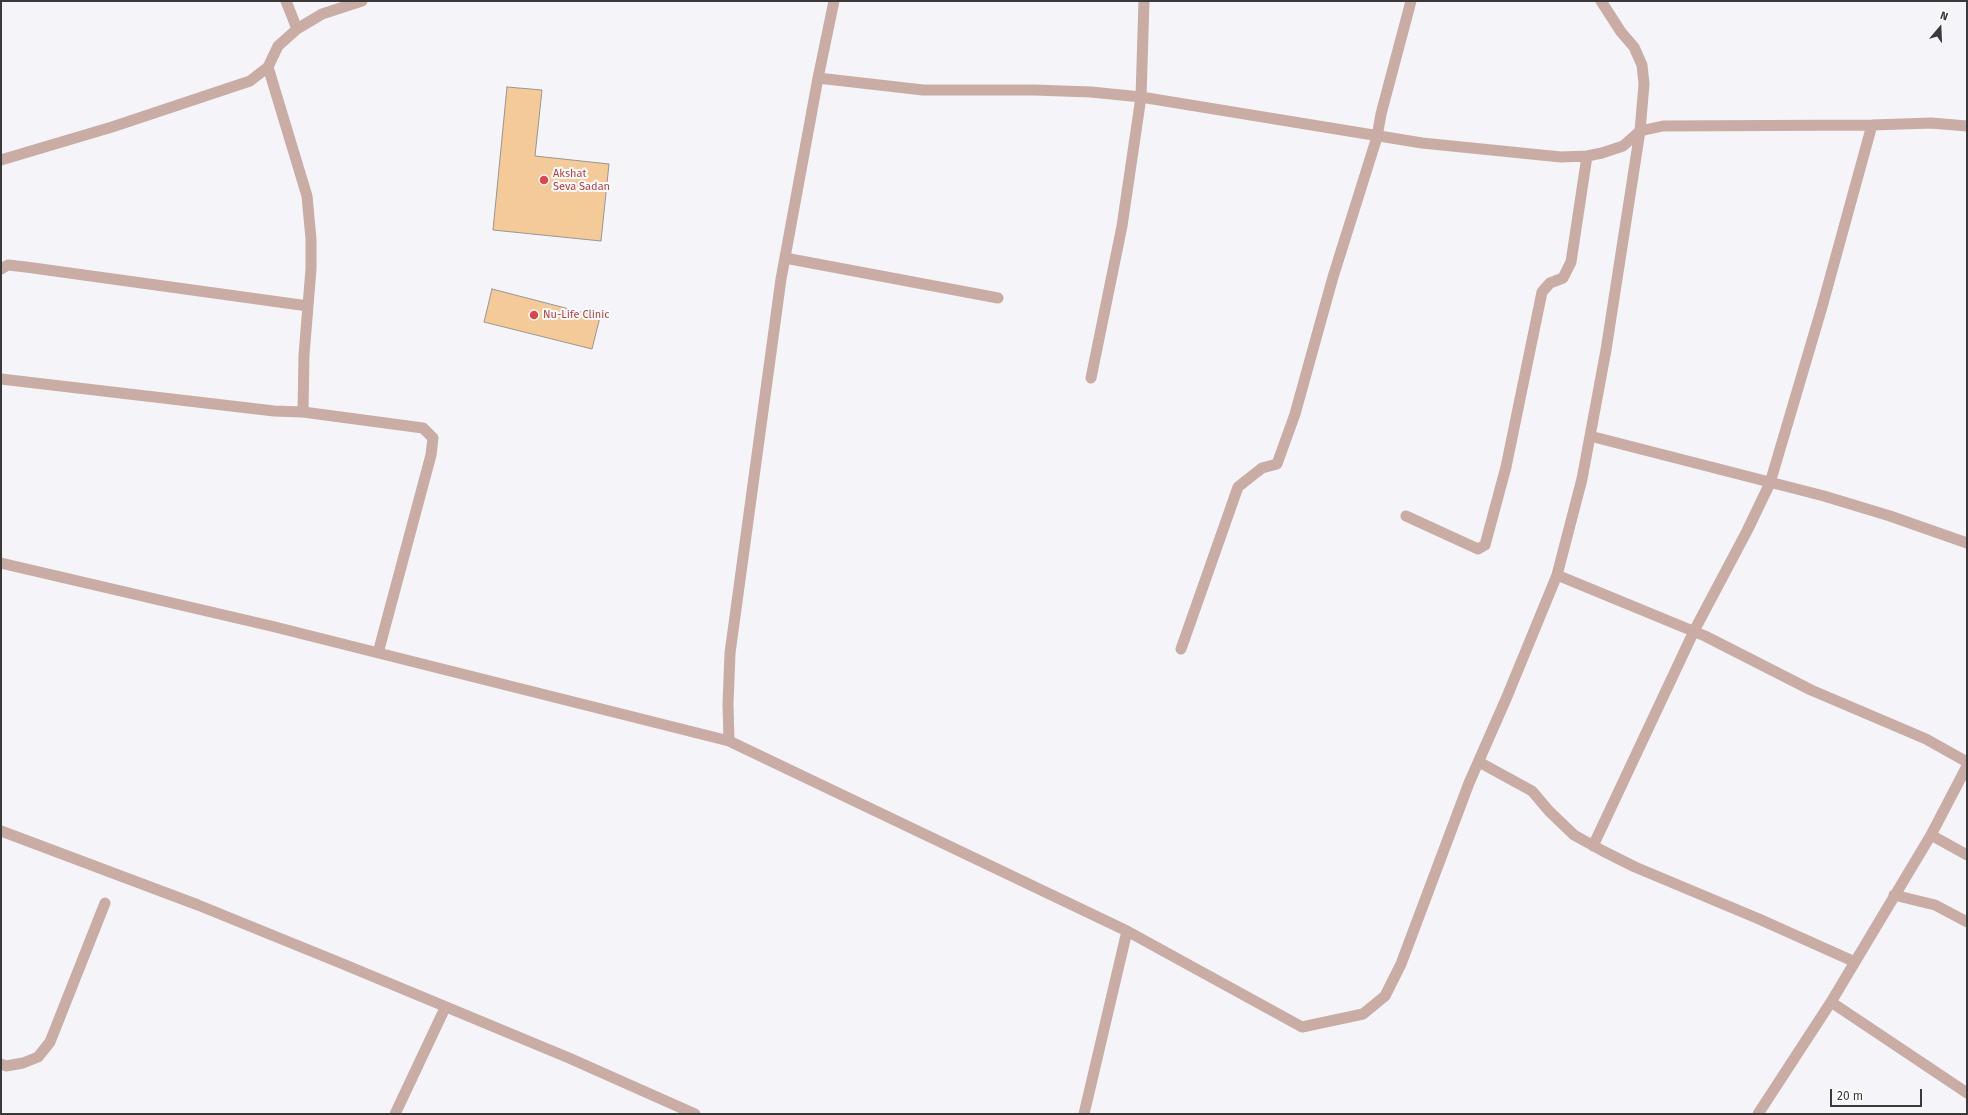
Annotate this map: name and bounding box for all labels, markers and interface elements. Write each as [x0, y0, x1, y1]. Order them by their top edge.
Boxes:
north arrow [1920, 8, 1960, 48]
text: N [1938, 9, 1950, 24]
place label: Akshat Seva Sadan [553, 167, 610, 193]
marker: Akshat Seva Sadan [538, 174, 550, 186]
place label: Nu-Life Clinic [543, 308, 610, 322]
marker: Nu-Life Clinic [528, 309, 540, 321]
scale bar [1832, 1081, 1924, 1107]
text: 20 m [1837, 1089, 1863, 1103]

